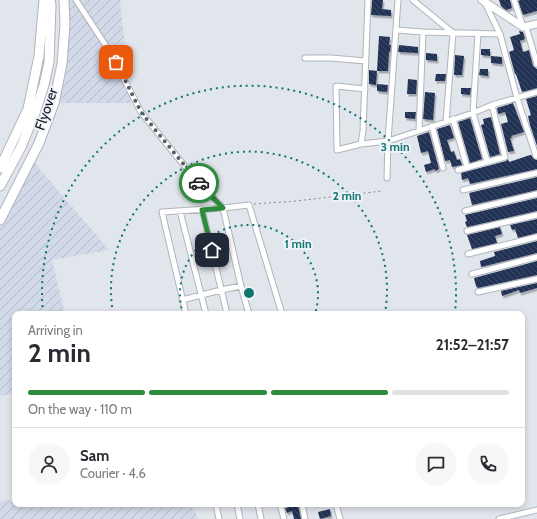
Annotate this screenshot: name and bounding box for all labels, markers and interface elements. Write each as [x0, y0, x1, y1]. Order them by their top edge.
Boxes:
pin [99, 45, 133, 79]
icon: bag [105, 51, 127, 73]
street label: Flyover [30, 85, 62, 132]
text: 3 min [380, 139, 410, 154]
courier [179, 163, 219, 203]
icon: car [188, 172, 210, 194]
text: 2 min [333, 188, 361, 203]
pin [195, 233, 229, 267]
text: 1 min [284, 236, 312, 251]
icon: home [201, 239, 223, 261]
centre of rings [242, 286, 256, 300]
text: Arriving in [28, 322, 83, 338]
text: 21:52–21:57 [436, 336, 509, 354]
text: 2 min [28, 337, 91, 369]
text: On the way · 110 m [28, 401, 132, 417]
button: person [28, 443, 70, 485]
button: chat [415, 443, 457, 485]
button: phone [467, 443, 509, 485]
text: Sam [80, 447, 109, 465]
text: Courier · 4.6 [80, 465, 146, 481]

